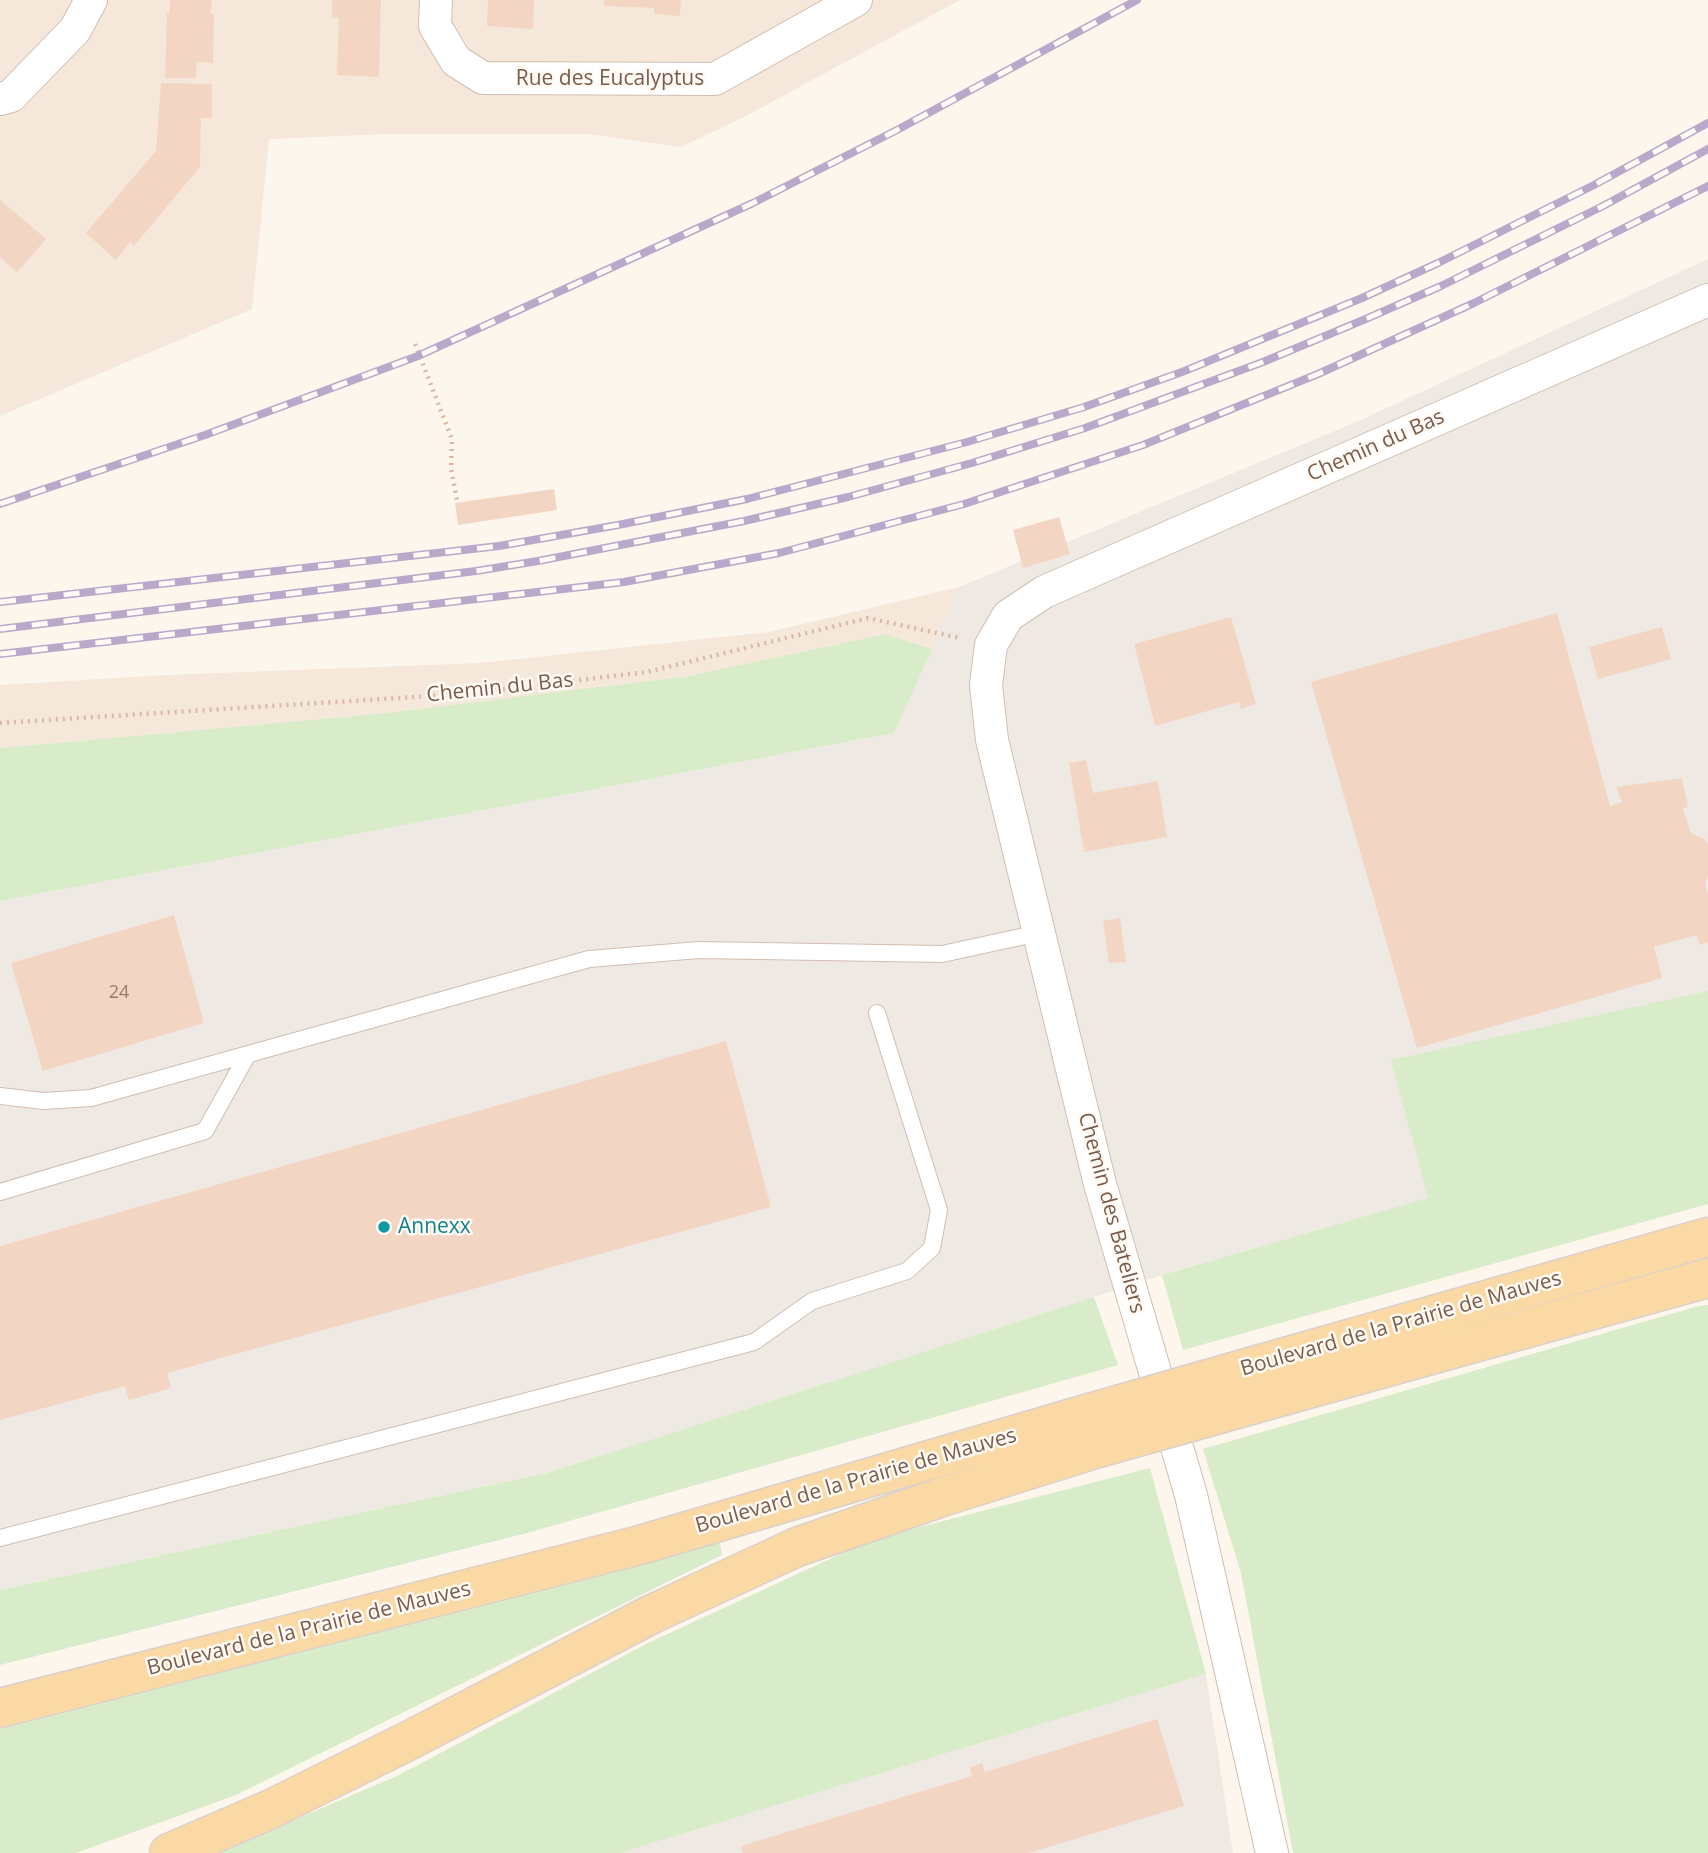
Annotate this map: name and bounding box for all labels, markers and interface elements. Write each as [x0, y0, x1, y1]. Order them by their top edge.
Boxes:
street label: Rue des Eucalyptus [516, 66, 704, 92]
street label: Chemin du Bas [1304, 405, 1448, 487]
street label: Chemin du Bas [425, 668, 575, 708]
house number: 24 [109, 982, 129, 1004]
street label: Chemin des Bateliers [1072, 1110, 1150, 1316]
place label: Annexx [398, 1214, 471, 1240]
marker: Annexx [376, 1219, 392, 1235]
street label: Boulevard de la Prairie de Mauves [1238, 1266, 1564, 1382]
street label: Boulevard de la Prairie de Mauves [693, 1423, 1019, 1539]
street label: Boulevard de la Prairie de Mauves [144, 1577, 474, 1681]

